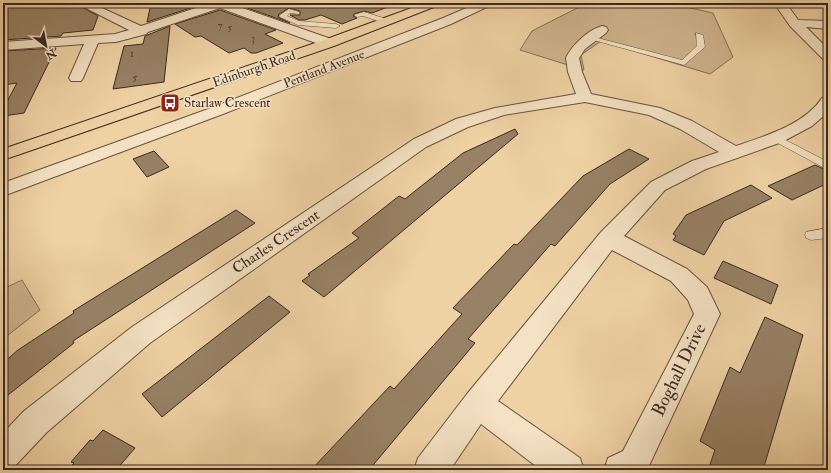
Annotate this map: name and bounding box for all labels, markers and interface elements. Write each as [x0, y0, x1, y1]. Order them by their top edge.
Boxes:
house number: 7 [217, 19, 223, 32]
house number: 5 [228, 21, 233, 34]
north arrow [26, 26, 66, 66]
house number: 3 [251, 32, 255, 45]
text: N [42, 45, 60, 63]
street label: Pentland Avenue [281, 46, 367, 92]
house number: 1 [130, 47, 134, 60]
street label: Edinburgh Road [210, 47, 298, 91]
house number: 5 [133, 71, 138, 84]
bus stop icon: Starlaw Crescent [159, 92, 181, 114]
place label: Starlaw Crescent [184, 95, 270, 111]
street label: Charles Crescent [229, 206, 324, 278]
street label: Boghall Drive [647, 319, 712, 420]

